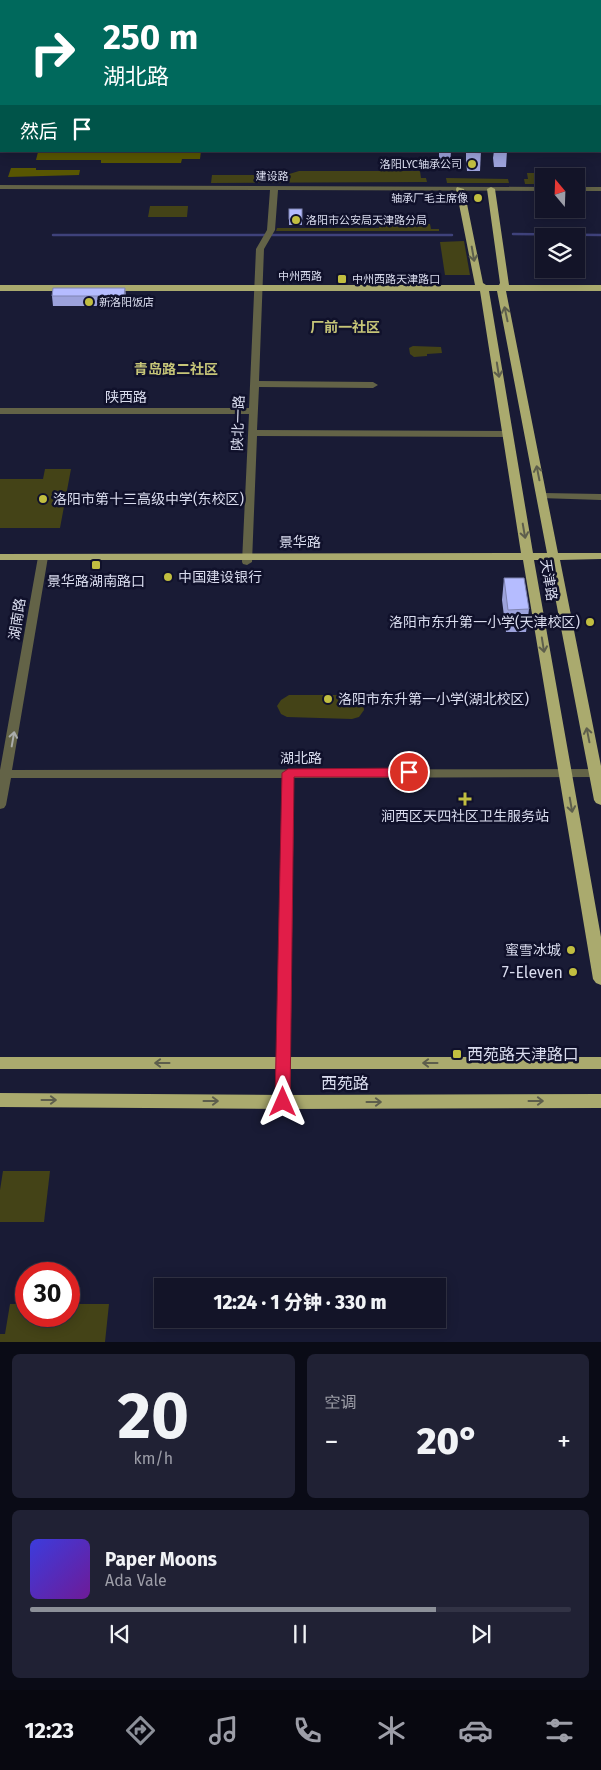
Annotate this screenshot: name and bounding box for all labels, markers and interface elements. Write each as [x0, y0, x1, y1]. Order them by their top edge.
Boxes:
text: 250 m [103, 16, 198, 58]
icon: right [20, 20, 85, 85]
text: 湖北路 [103, 63, 169, 90]
icon: arrive [68, 115, 96, 143]
text: 然后 [20, 120, 58, 143]
place label: 洛阳LYC轴承公司 [380, 158, 462, 171]
marker: 洛阳LYC轴承公司 [466, 158, 478, 170]
north arrow [535, 168, 585, 218]
map controls [535, 168, 585, 278]
street label: 建设路 [255, 170, 289, 183]
place label: 轴承厂毛主席像 [391, 192, 468, 205]
marker: 轴承厂毛主席像 [472, 192, 484, 204]
marker: 洛阳市公安局天津路分局 [290, 214, 302, 226]
place label: 洛阳市公安局天津路分局 [306, 214, 427, 227]
button: layers [535, 228, 585, 278]
one-way arrow [469, 246, 479, 262]
street label: 中州西路 [278, 270, 322, 283]
marker: 中州西路天津路口 [336, 273, 348, 285]
place label: 中州西路天津路口 [352, 273, 440, 286]
marker: 新洛阳饭店 [83, 296, 95, 308]
place label: 新洛阳饭店 [99, 296, 154, 309]
one-way arrow [501, 306, 511, 322]
district label: 厂前一社区 [310, 319, 380, 336]
district label: 青岛路二社区 [134, 361, 218, 378]
one-way arrow [493, 362, 503, 378]
street label: 陕西路 [105, 389, 147, 406]
street label: 陕北一路 [229, 395, 248, 451]
one-way arrow [533, 466, 543, 482]
place label: 洛阳市第十三高级中学(东校区) [53, 491, 244, 508]
marker: 洛阳市第十三高级中学(东校区) [37, 493, 49, 505]
one-way arrow [519, 522, 529, 538]
street label: 景华路 [279, 534, 321, 551]
street label: 天津路 [537, 558, 560, 602]
marker: 景华路湖南路口 [90, 559, 102, 571]
place label: 中国建设银行 [178, 569, 262, 586]
marker: 中国建设银行 [162, 571, 174, 583]
place label: 景华路湖南路口 [47, 573, 145, 590]
street label: 湖南路 [6, 597, 29, 641]
place label: 洛阳市东升第一小学(天津校区) [389, 614, 580, 631]
marker: 洛阳市东升第一小学(天津校区) [584, 616, 596, 628]
one-way arrow [538, 637, 548, 653]
place label: 洛阳市东升第一小学(湖北校区) [338, 691, 529, 708]
marker: 洛阳市东升第一小学(湖北校区) [322, 693, 334, 705]
one-way arrow [583, 727, 593, 743]
one-way arrow [8, 732, 18, 748]
street label: 湖北路 [280, 750, 322, 767]
pin [388, 751, 430, 793]
icon: arrive [395, 758, 423, 786]
marker: 涧西区天四社区卫生服务站 [458, 792, 472, 806]
one-way arrow [566, 797, 576, 813]
place label: 涧西区天四社区卫生服务站 [381, 808, 549, 825]
place label: 蜜雪冰城 [505, 942, 561, 959]
marker: 蜜雪冰城 [565, 944, 577, 956]
place label: 7-Eleven [502, 963, 563, 982]
marker: 7-Eleven [567, 966, 579, 978]
place label: 西苑路天津路口 [467, 1045, 579, 1064]
marker: 西苑路天津路口 [451, 1048, 463, 1060]
one-way arrow [155, 1058, 171, 1068]
one-way arrow [422, 1058, 438, 1068]
street label: 西苑路 [321, 1074, 369, 1093]
position arrow [256, 1075, 308, 1127]
one-way arrow [40, 1095, 56, 1105]
one-way arrow [528, 1096, 544, 1106]
one-way arrow [203, 1097, 219, 1106]
one-way arrow [365, 1097, 381, 1107]
speed limit sign: 30 [15, 1262, 80, 1327]
text: 12:24 · 1 分钟 · 330 m [213, 1291, 387, 1314]
text: 20 [117, 1377, 189, 1455]
text: 空调 [325, 1393, 357, 1412]
text: 20° [417, 1418, 479, 1464]
text: − [325, 1425, 339, 1458]
text: + [557, 1425, 571, 1458]
text: km/h [133, 1449, 173, 1468]
text: Paper Moons [105, 1548, 217, 1571]
text: Ada Vale [105, 1571, 167, 1590]
icon: previous [106, 1620, 134, 1648]
icon: pause [286, 1620, 314, 1648]
icon: next [467, 1620, 495, 1648]
icon: directions [123, 1713, 158, 1748]
icon: music [206, 1713, 241, 1748]
icon: phone [290, 1713, 325, 1748]
icon: climate [374, 1713, 409, 1748]
icon: car [458, 1713, 493, 1748]
icon: filters [542, 1713, 577, 1748]
text: 12:23 [24, 1717, 74, 1744]

